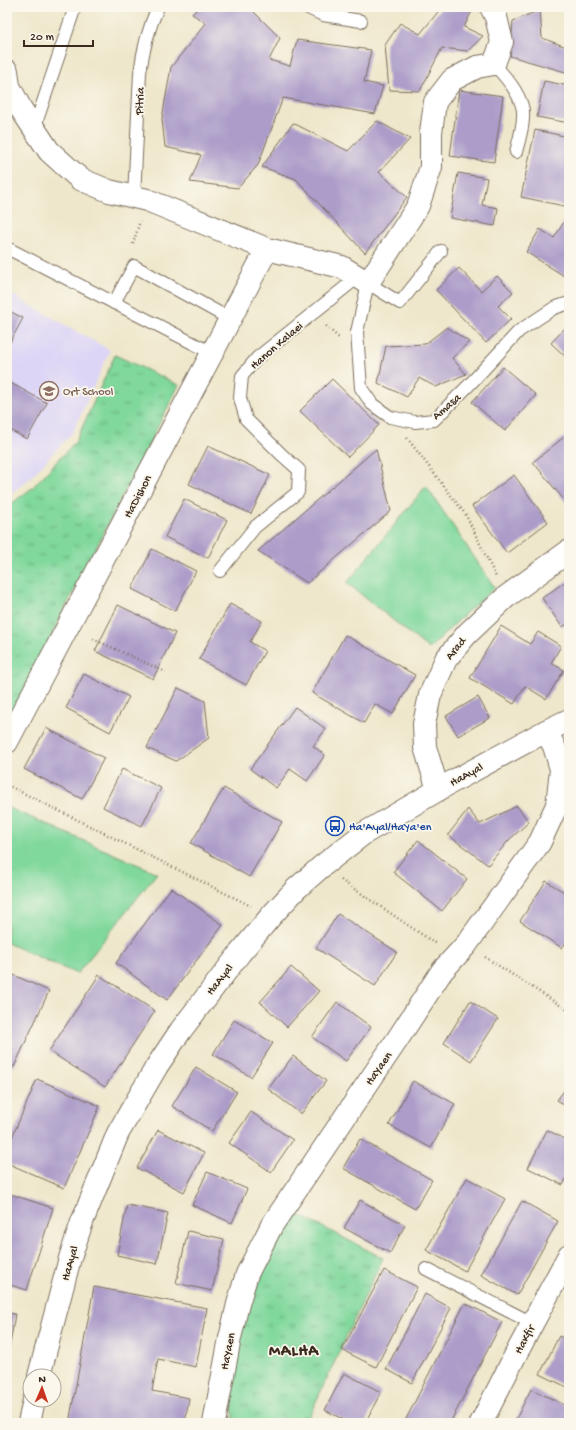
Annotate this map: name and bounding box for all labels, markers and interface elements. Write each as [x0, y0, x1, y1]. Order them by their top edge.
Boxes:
scale bar [24, 22, 93, 48]
text: 20 m [30, 31, 55, 45]
street label: Pitria [133, 87, 149, 116]
street label: Hanon Kalaei [248, 320, 307, 373]
school or university icon: Ort School [38, 380, 60, 402]
place label: Ort School [63, 386, 114, 400]
street label: Amasa [430, 391, 465, 424]
street label: HaDishon [122, 473, 156, 521]
street label: Arad [443, 634, 470, 663]
street label: HaAyal [448, 761, 486, 791]
bus stop icon: Ha'Ayal/HaYa'en [324, 815, 346, 837]
place label: Ha'Ayal/HaYa'en [349, 821, 432, 835]
street label: HaAyal [204, 962, 237, 999]
street label: HaYaen [363, 1049, 396, 1089]
street label: HaAyal [59, 1244, 83, 1283]
street label: HaKfir [512, 1322, 540, 1357]
street label: HaYaen [219, 1331, 239, 1371]
district label: MALHA [269, 1343, 320, 1362]
north arrow [22, 1368, 62, 1408]
text: N [38, 1374, 46, 1386]

